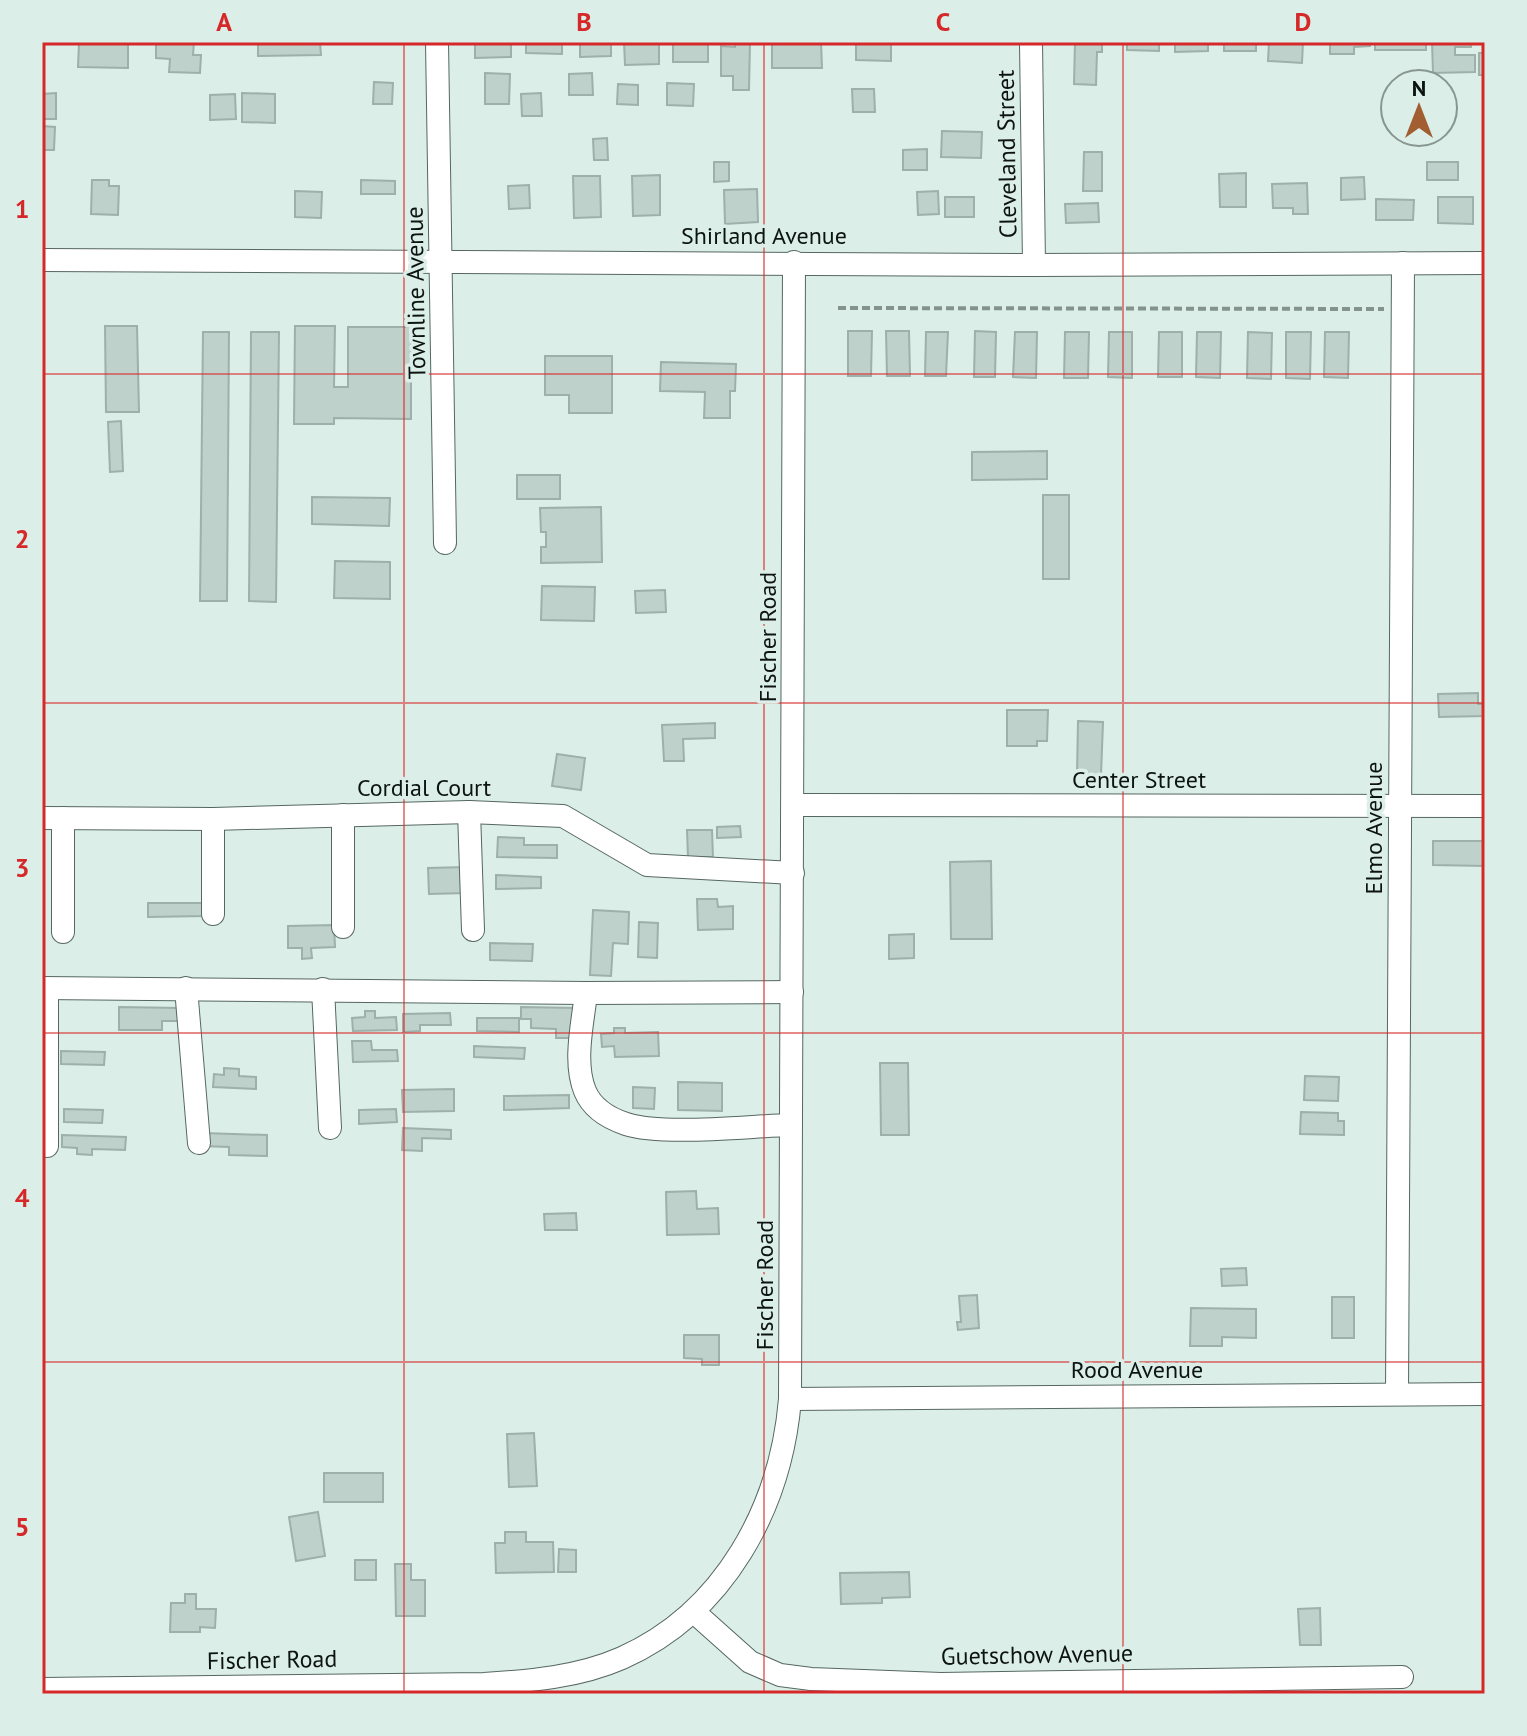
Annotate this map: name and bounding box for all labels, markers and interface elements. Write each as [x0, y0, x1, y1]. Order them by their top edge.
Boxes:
text: A [216, 5, 232, 38]
text: B [576, 5, 592, 38]
text: C [936, 5, 950, 38]
text: D [1295, 5, 1311, 38]
north arrow [1379, 68, 1459, 148]
street label: Cleveland Street [990, 69, 1023, 239]
text: N [1412, 74, 1426, 102]
text: 1 [15, 192, 29, 225]
street label: Townline Avenue [398, 206, 433, 380]
street label: Shirland Avenue [681, 220, 847, 251]
text: 2 [15, 522, 29, 555]
street label: Fischer Road [752, 572, 783, 702]
street label: Elmo Avenue [1358, 762, 1389, 894]
street label: Center Street [1072, 764, 1206, 795]
street label: Cordial Court [357, 772, 491, 803]
text: 3 [15, 851, 29, 884]
text: 4 [15, 1181, 30, 1214]
street label: Fischer Road [749, 1220, 780, 1350]
street label: Rood Avenue [1071, 1354, 1203, 1385]
text: 5 [15, 1510, 29, 1543]
street label: Guetschow Avenue [941, 1637, 1133, 1672]
street label: Fischer Road [206, 1643, 337, 1676]

